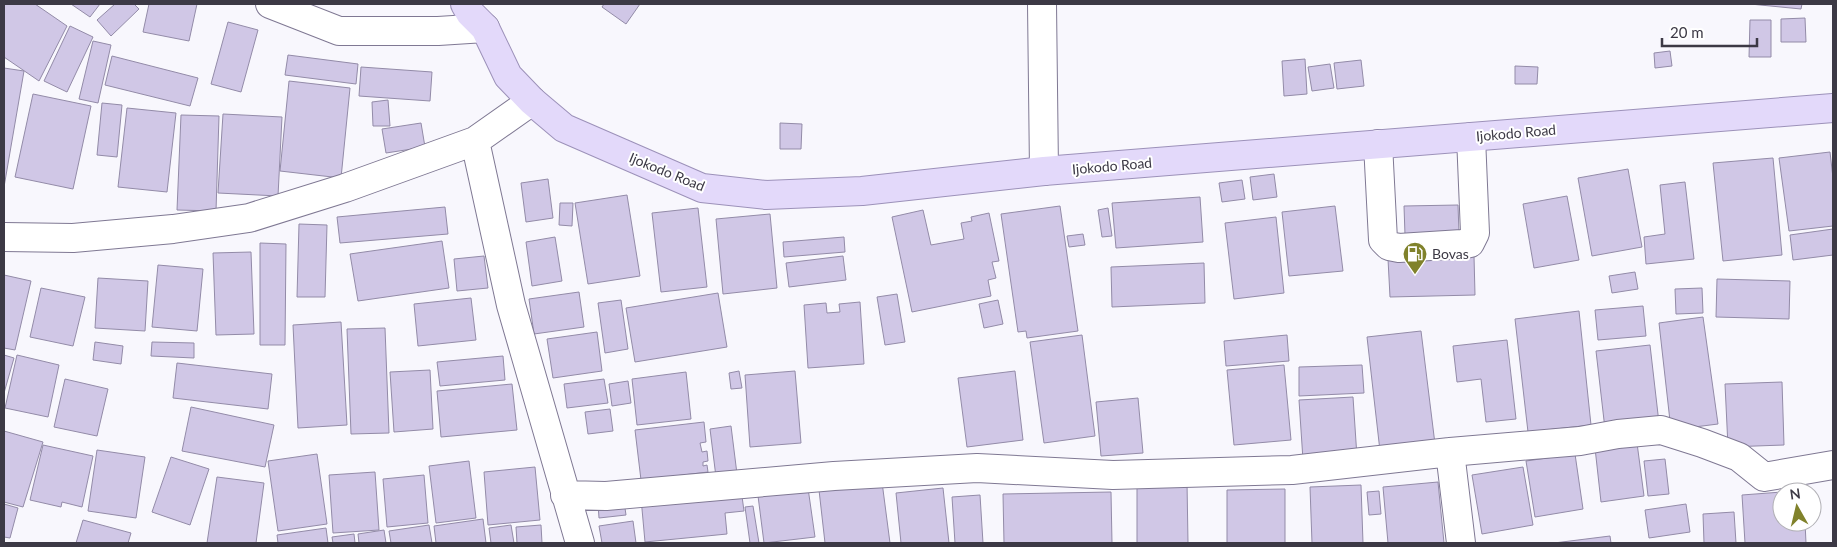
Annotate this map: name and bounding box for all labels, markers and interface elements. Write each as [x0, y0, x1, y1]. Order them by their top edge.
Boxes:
scale bar [1662, 15, 1757, 47]
text: 20 m [1670, 23, 1704, 41]
street label: Ijokodo Road [1475, 121, 1557, 144]
street label: Ijokodo Road [627, 149, 708, 194]
street label: Ijokodo Road [1071, 154, 1153, 177]
fuel station icon: Bovas [1402, 241, 1428, 275]
place label: Bovas [1432, 245, 1469, 262]
north arrow [1772, 482, 1822, 532]
text: N [1789, 484, 1802, 503]

